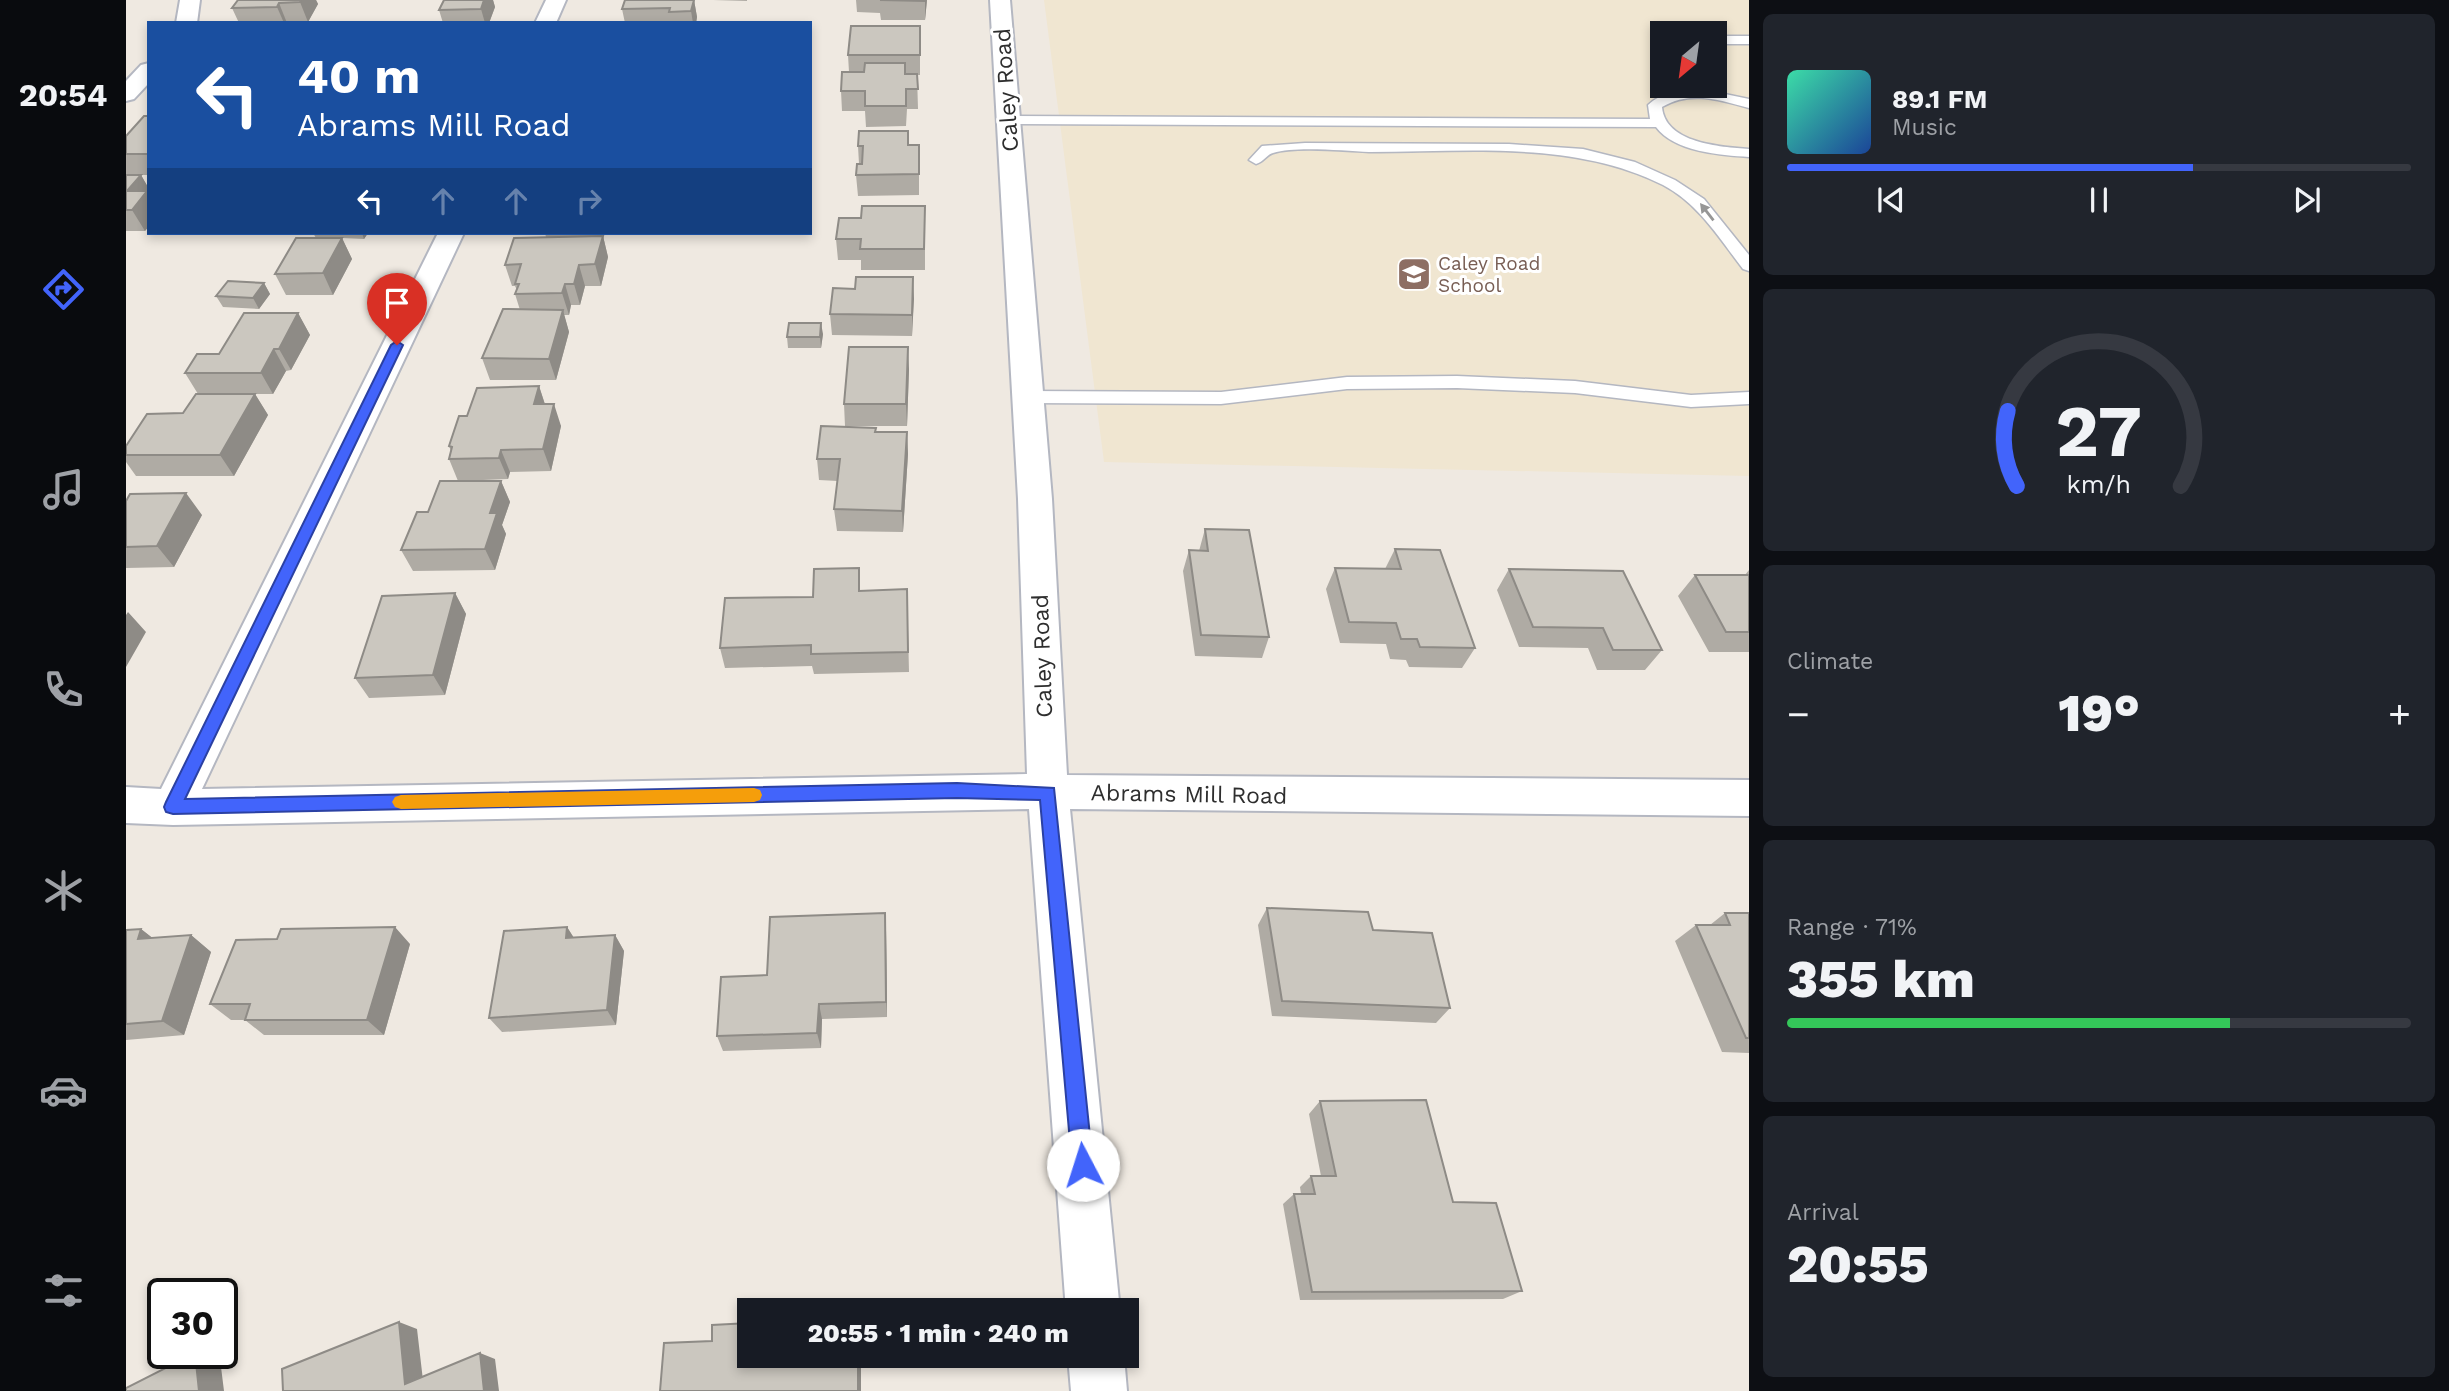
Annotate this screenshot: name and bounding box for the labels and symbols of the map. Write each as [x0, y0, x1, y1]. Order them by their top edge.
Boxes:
north arrow [1650, 21, 1727, 98]
street label: Caley Road [989, 27, 1024, 153]
one-way arrow [1700, 203, 1715, 221]
place label: Caley Road School [1438, 252, 1540, 297]
school or university icon: Caley Road School [1395, 255, 1433, 293]
pin [367, 273, 427, 345]
street label: Caley Road [1027, 594, 1058, 718]
street label: Abrams Mill Road [1090, 779, 1288, 810]
position arrow [1046, 1128, 1120, 1202]
speed limit sign: 30 [147, 1278, 238, 1369]

